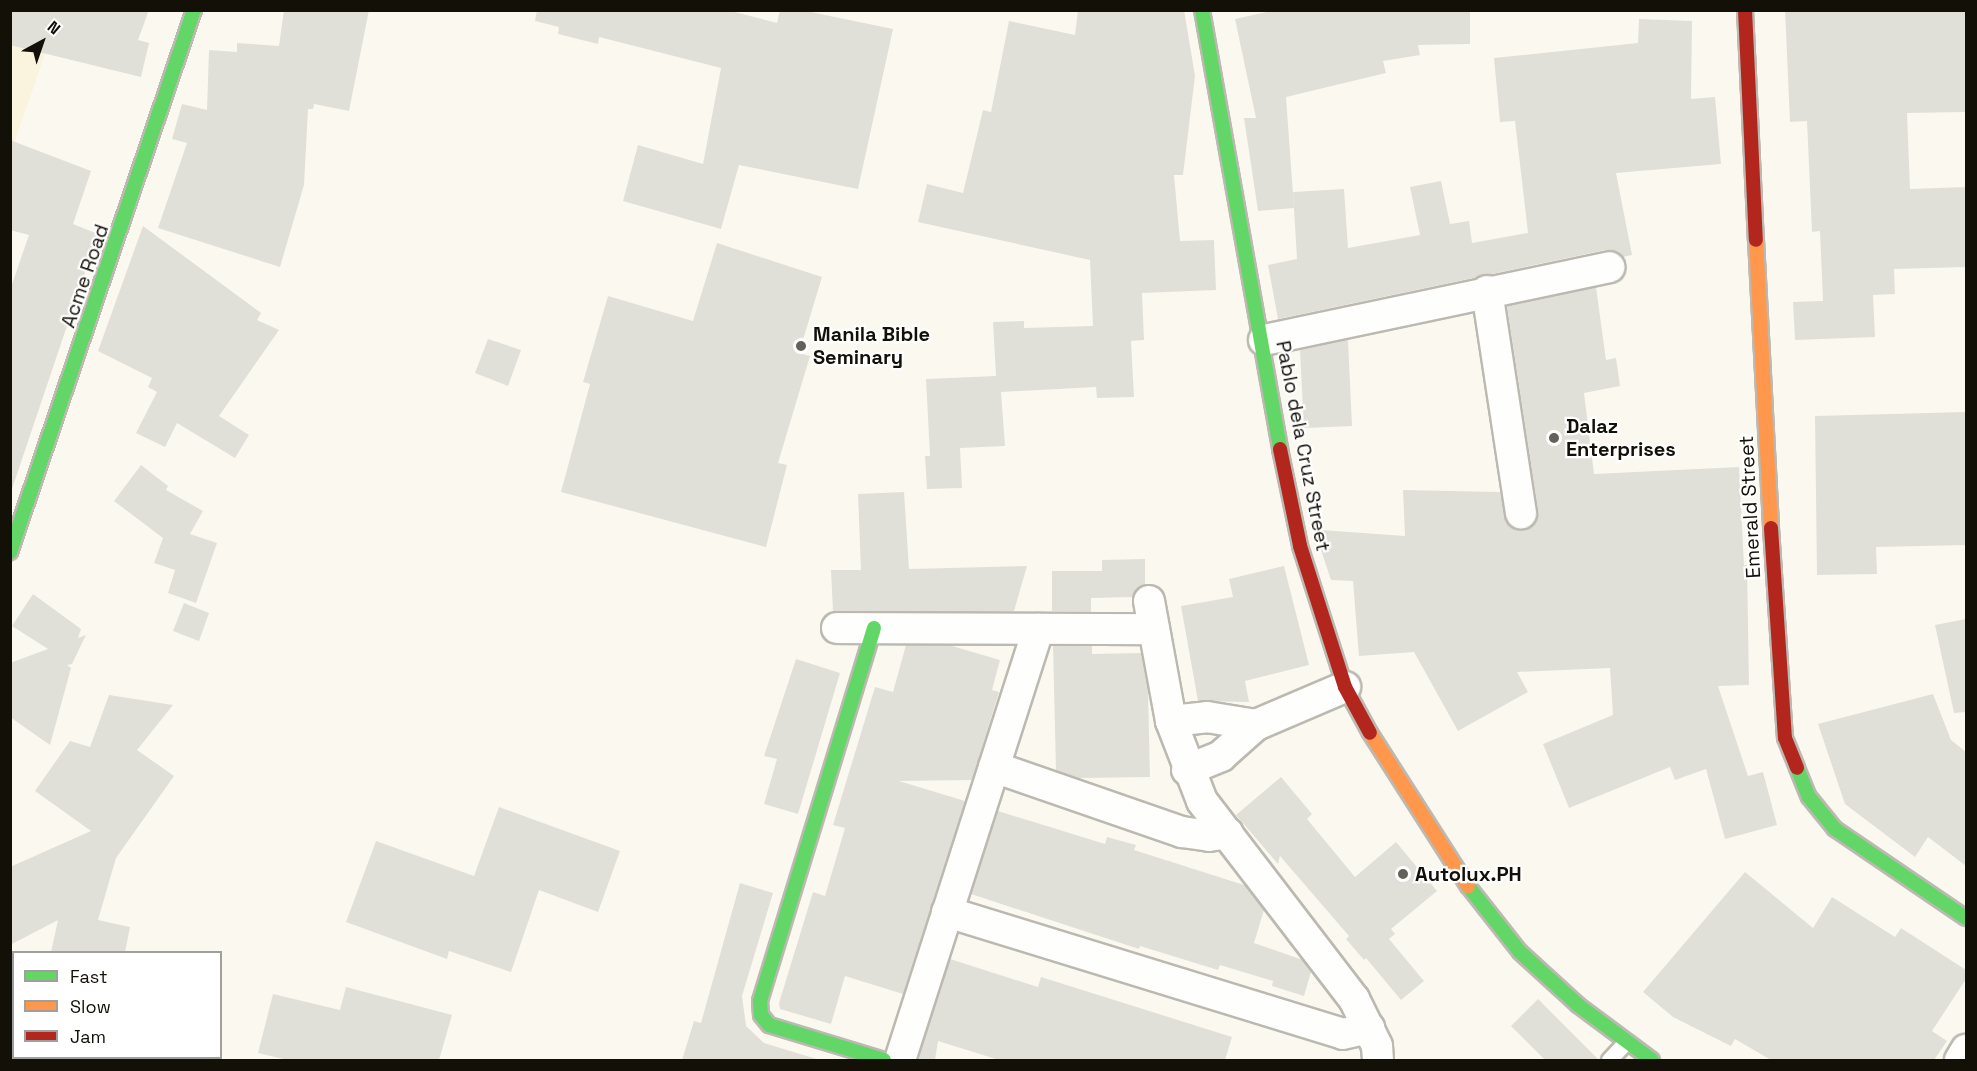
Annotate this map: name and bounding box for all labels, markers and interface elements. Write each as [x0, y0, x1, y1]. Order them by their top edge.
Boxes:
north arrow [12, 12, 72, 72]
text: N [43, 16, 65, 39]
street label: Acme Road [56, 221, 114, 331]
place label: Manila Bible Seminary [813, 322, 930, 369]
marker: Manila Bible Seminary [794, 339, 808, 353]
street label: Pablo dela Cruz Street [1271, 339, 1335, 553]
place label: Dalaz Enterprises [1566, 414, 1676, 461]
marker: Dalaz Enterprises [1547, 431, 1561, 445]
street label: Emerald Street [1734, 435, 1766, 579]
place label: Autolux.PH [1415, 862, 1522, 886]
marker: Autolux.PH [1396, 867, 1410, 881]
legend [12, 951, 222, 1059]
text: Fast [70, 965, 107, 988]
text: Slow [70, 995, 111, 1018]
text: Jam [70, 1025, 106, 1048]

